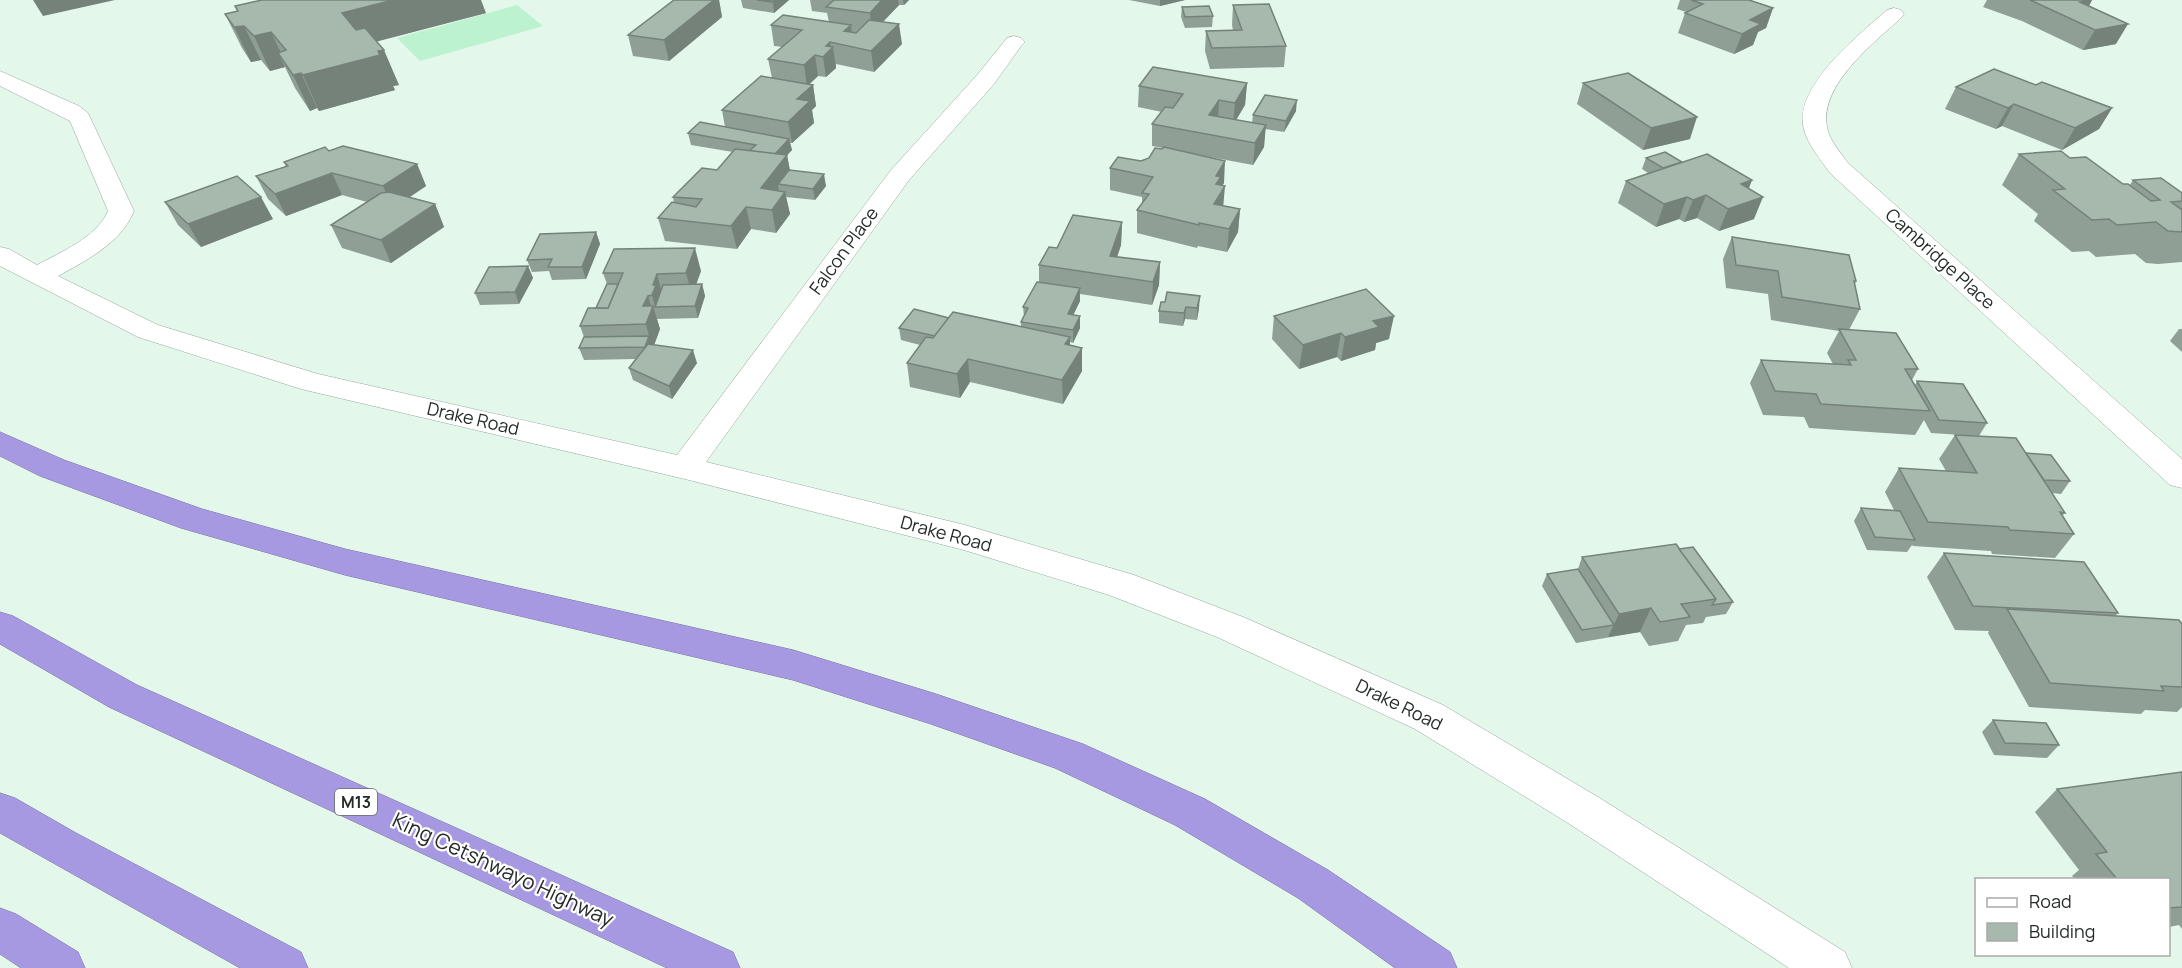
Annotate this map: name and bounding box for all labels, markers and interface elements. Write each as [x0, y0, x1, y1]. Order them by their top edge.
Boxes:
street label: Falcon Place [803, 202, 883, 299]
street label: Cambridge Place [1881, 202, 2001, 314]
street label: Drake Road [425, 396, 522, 440]
street label: Drake Road [898, 509, 995, 557]
street label: Drake Road [1352, 673, 1447, 735]
road number: M13 [335, 789, 377, 815]
street label: King Cetshwayo Highway [388, 805, 619, 933]
legend [1975, 878, 2170, 956]
text: Road [2029, 889, 2072, 913]
text: Building [2029, 919, 2095, 943]

